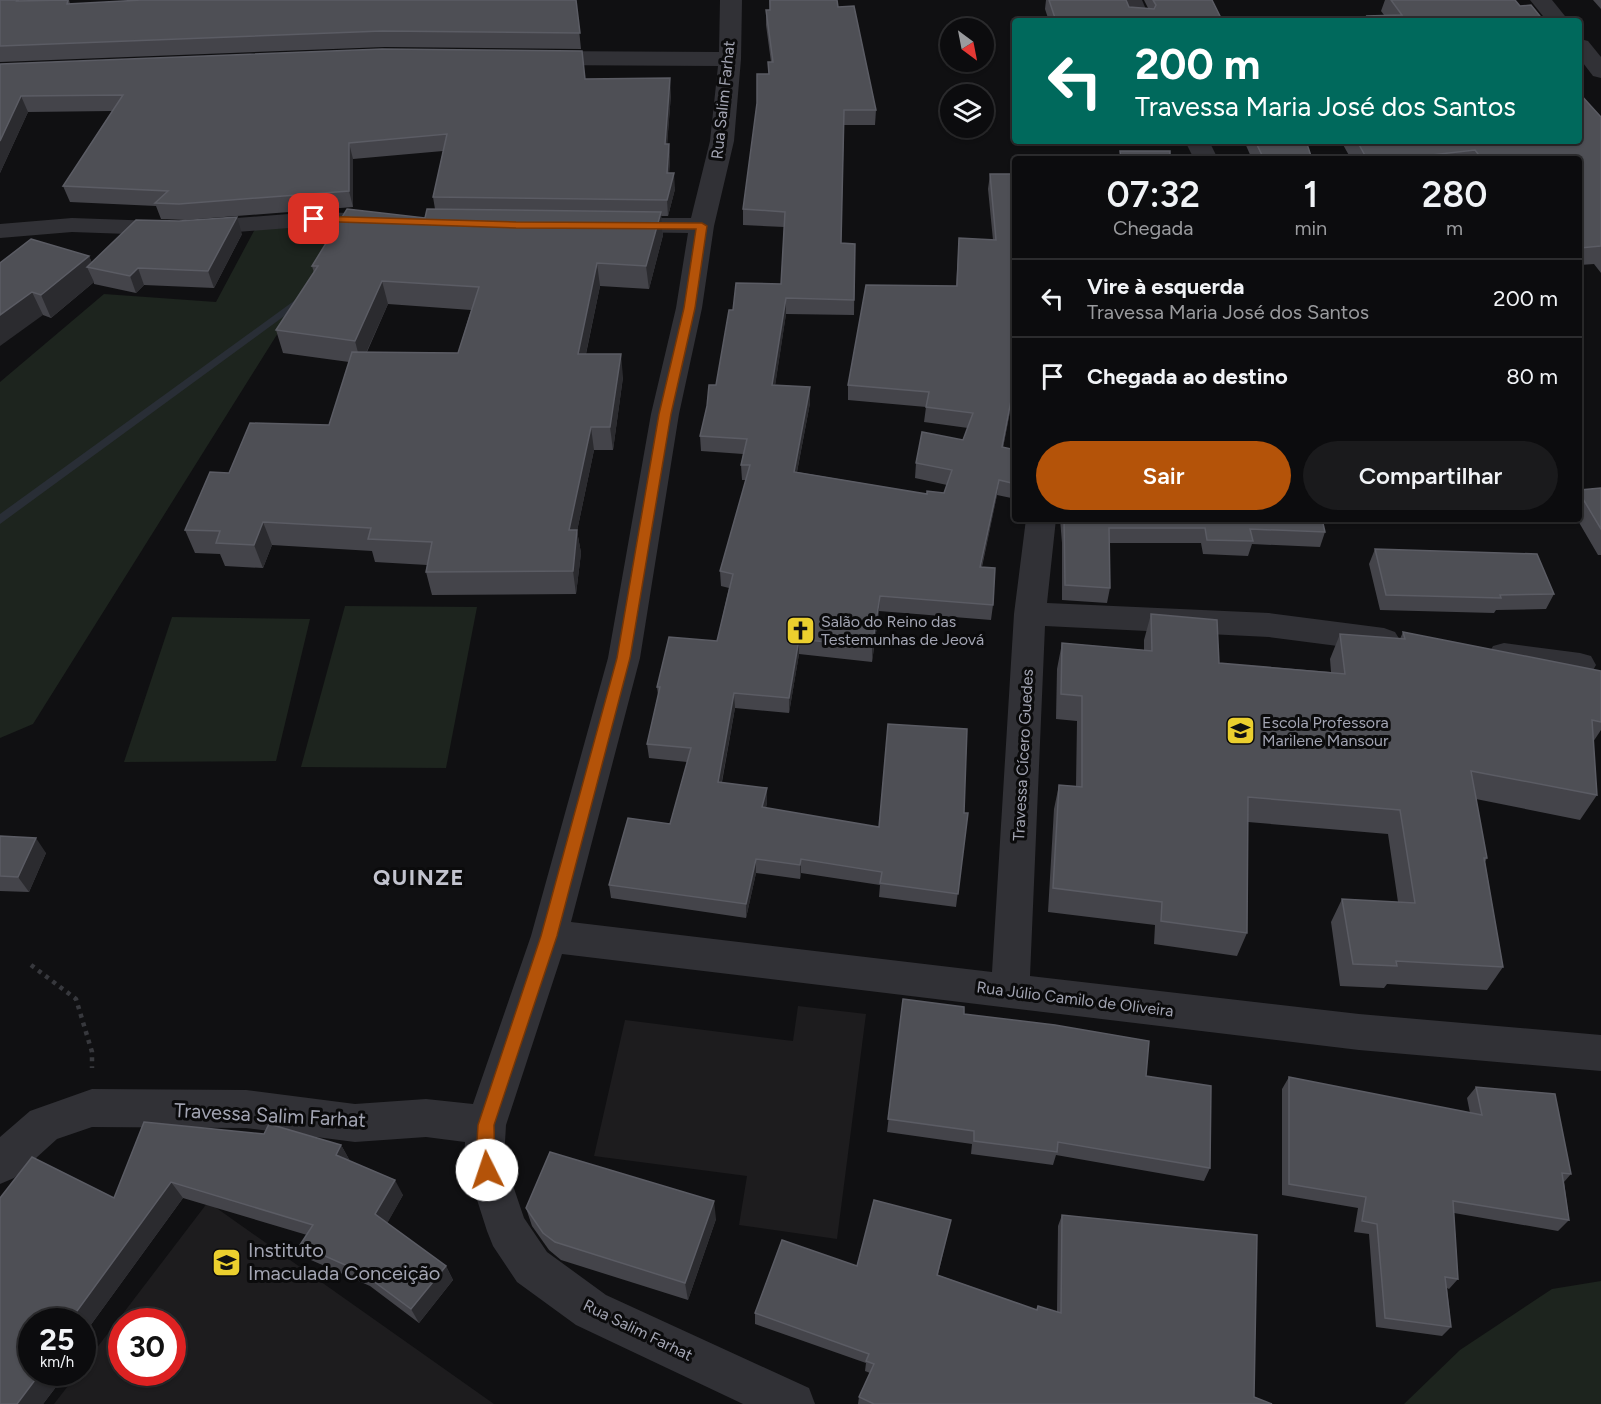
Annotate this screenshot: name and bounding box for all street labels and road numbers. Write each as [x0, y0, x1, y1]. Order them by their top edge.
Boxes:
street label: Rua Salim Farhat [707, 40, 739, 160]
street label: Travessa Cícero Guedes [1009, 669, 1037, 841]
street label: Rua Júlio Camilo de Oliveira [975, 977, 1175, 1021]
street label: Travessa Salim Farhat [174, 1098, 366, 1132]
street label: Rua Salim Farhat [580, 1295, 696, 1365]

